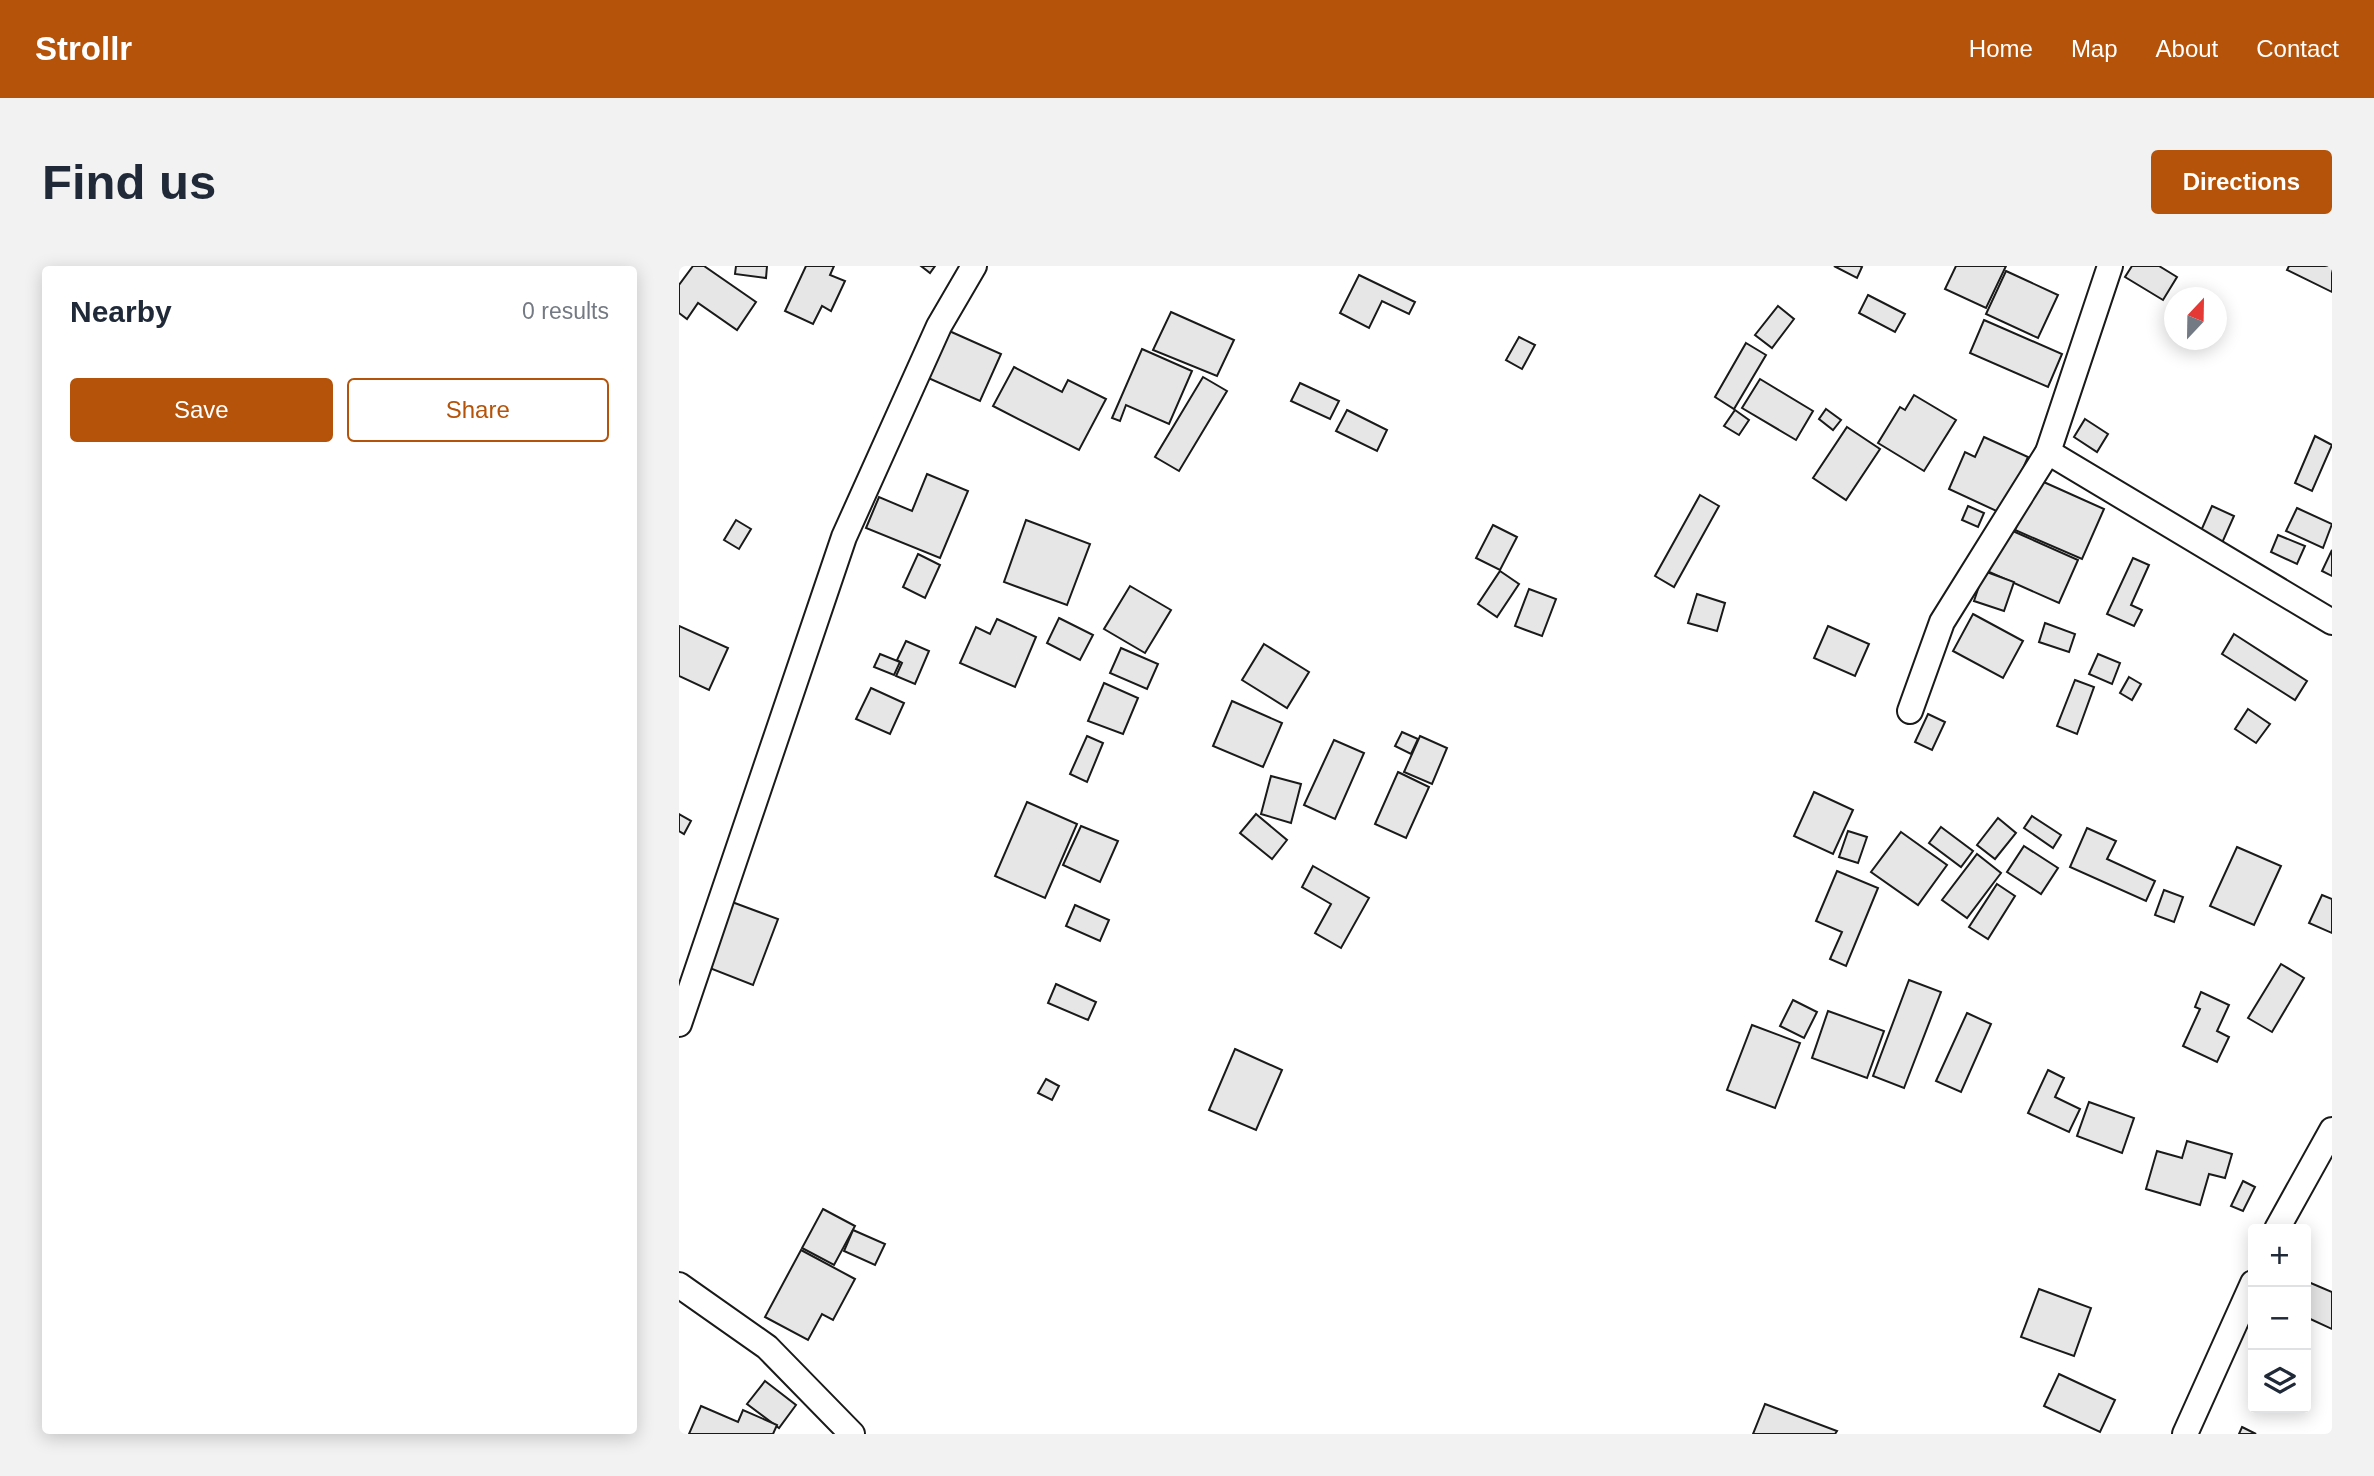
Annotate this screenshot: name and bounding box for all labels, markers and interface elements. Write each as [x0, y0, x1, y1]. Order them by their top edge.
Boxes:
text: Strollr [35, 30, 132, 67]
text: Home [1969, 35, 2033, 62]
text: Map [2071, 35, 2118, 62]
text: About [2156, 35, 2218, 62]
text: Contact [2256, 35, 2339, 62]
button: Directions [2151, 150, 2332, 214]
text: Find us [42, 155, 216, 209]
north arrow [2164, 287, 2227, 350]
text: Nearby [70, 295, 172, 328]
text: 0 results [522, 298, 609, 324]
button: Save [70, 378, 333, 442]
button: Share [347, 378, 609, 442]
map controls [2248, 1224, 2311, 1413]
button: + [2248, 1224, 2311, 1287]
button: − [2248, 1287, 2311, 1350]
button: layers [2248, 1350, 2311, 1413]

